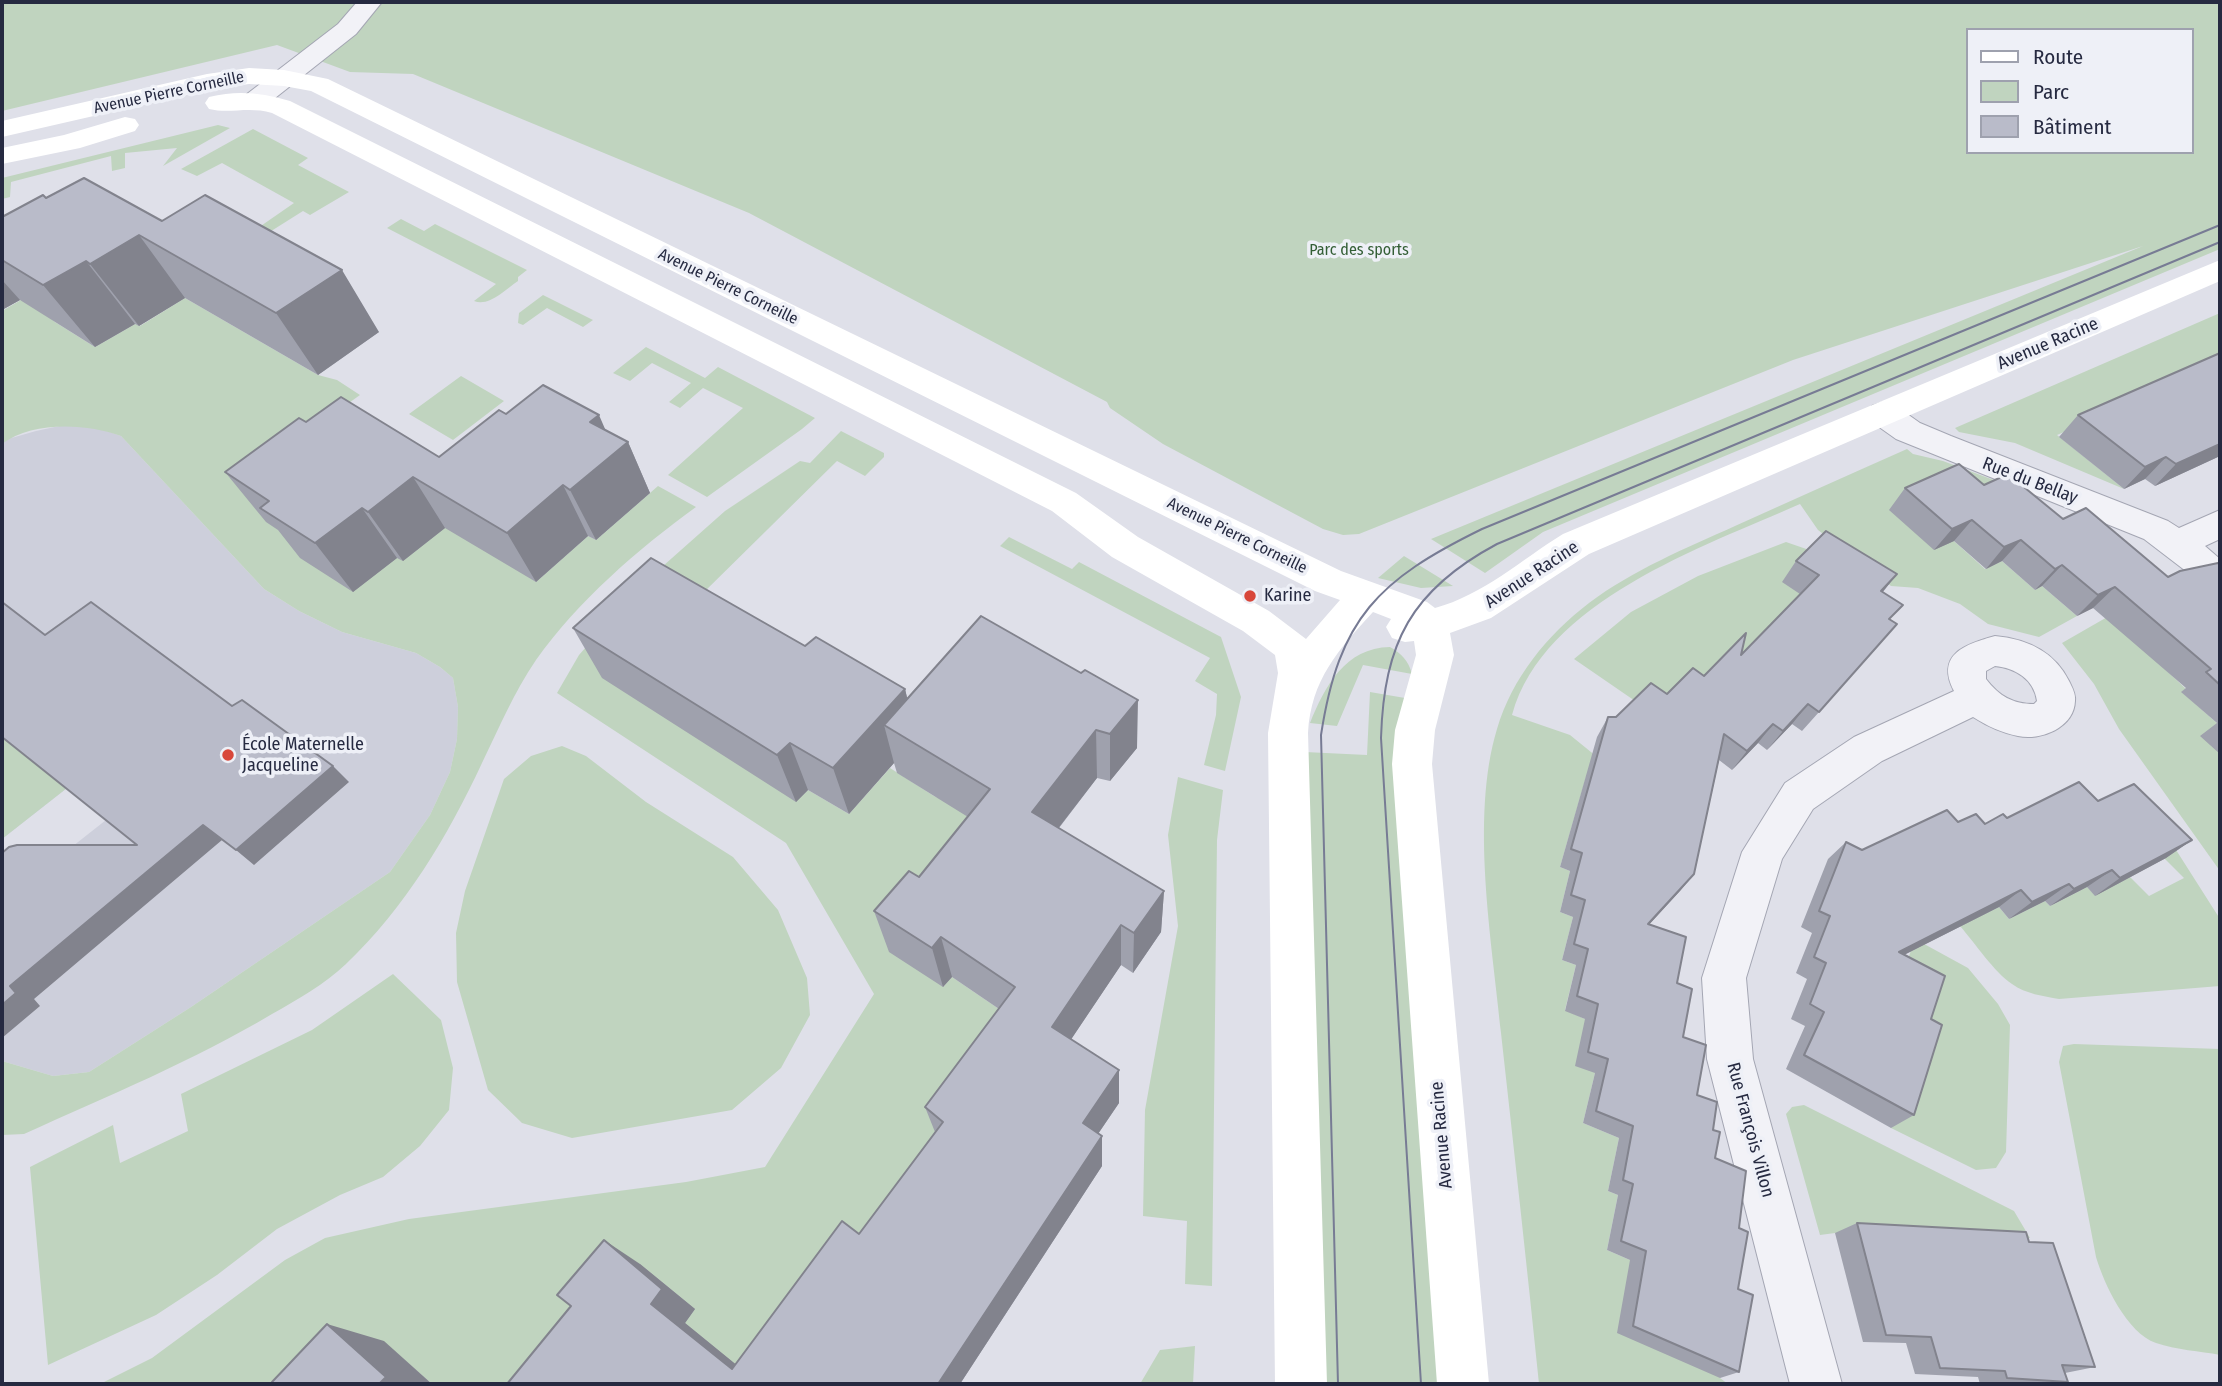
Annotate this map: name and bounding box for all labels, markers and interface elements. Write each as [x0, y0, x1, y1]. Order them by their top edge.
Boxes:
legend [1966, 28, 2194, 154]
text: Route [2033, 44, 2083, 70]
street label: Avenue Pierre Corneille [92, 68, 246, 118]
text: Parc [2033, 79, 2069, 105]
text: Bâtiment [2033, 114, 2111, 140]
park label: Parc des sports [1309, 241, 1409, 261]
street label: Avenue Pierre Corneille [655, 245, 801, 329]
street label: Avenue Racine [1994, 313, 2102, 375]
street label: Rue du Bellay [1979, 453, 2081, 509]
street label: Avenue Pierre Corneille [1164, 494, 1310, 578]
street label: Avenue Racine [1481, 537, 1583, 613]
place label: Karine [1264, 585, 1311, 607]
marker: Karine [1242, 588, 1258, 604]
place label: École Maternelle Jacqueline [242, 734, 364, 776]
marker: École Maternelle Jacqueline [220, 747, 236, 763]
street label: Rue François Villon [1722, 1060, 1778, 1200]
street label: Avenue Racine [1427, 1081, 1457, 1189]

